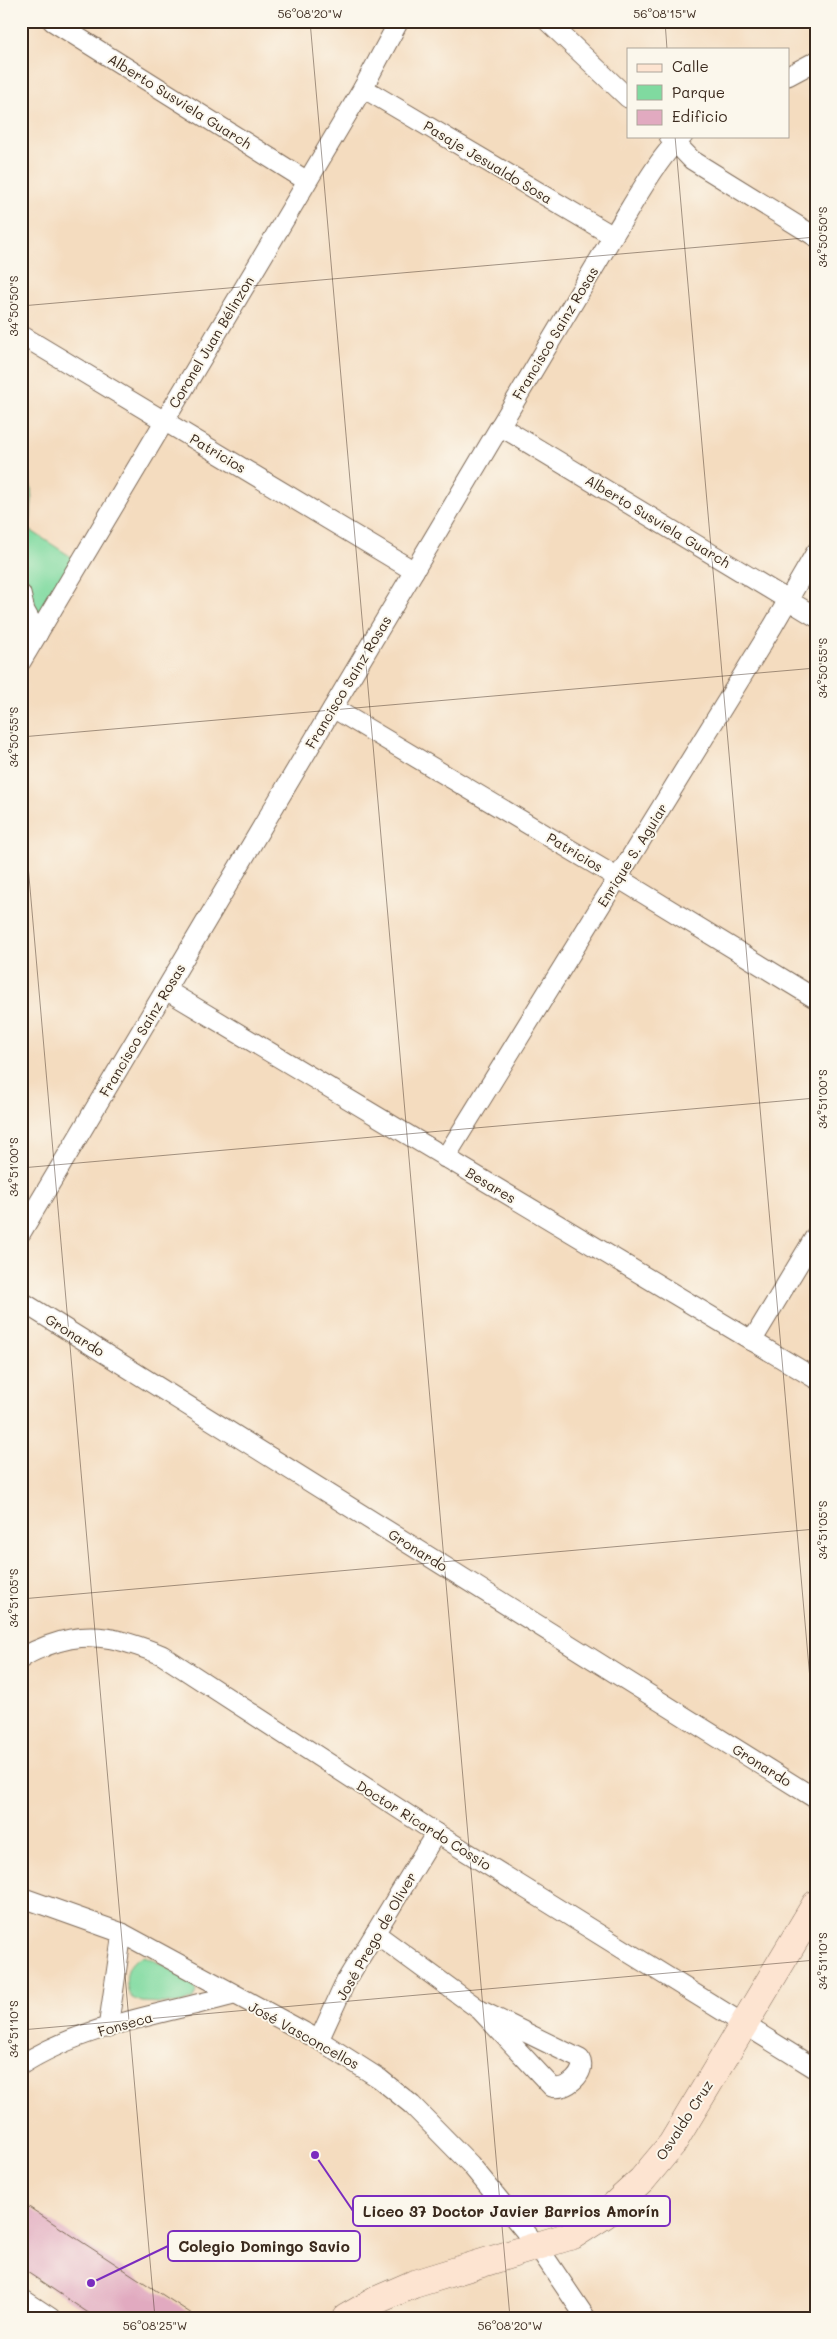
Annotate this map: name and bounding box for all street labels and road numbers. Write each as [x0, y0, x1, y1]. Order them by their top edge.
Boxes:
street label: Alberto Susviela Guarch [105, 49, 256, 153]
street label: Pasaje Jesualdo Sosa [420, 116, 556, 208]
street label: Francisco Sainz Rosas [508, 263, 602, 403]
street label: Coronel Juan Bélinzon [164, 272, 258, 412]
street label: Patricios [186, 429, 250, 477]
street label: Alberto Susviela Guarch [582, 470, 734, 572]
street label: Francisco Sainz Rosas [301, 612, 395, 752]
street label: Enrique S. Aguiar [592, 800, 672, 910]
street label: Patricios [543, 828, 607, 876]
street label: Francisco Sainz Rosas [95, 960, 189, 1100]
street label: Besares [462, 1163, 520, 1207]
street label: Gronardo [42, 1309, 108, 1361]
street label: Gronardo [385, 1524, 451, 1576]
street label: Gronardo [729, 1739, 795, 1791]
street label: Doctor Ricardo Cossio [353, 1776, 495, 1874]
street label: José Prego de Oliver [331, 1868, 421, 2004]
street label: José Vasconcellos [245, 1997, 363, 2073]
street label: Fonseca [95, 2007, 155, 2041]
street label: Osvaldo Cruz [651, 2076, 717, 2164]

